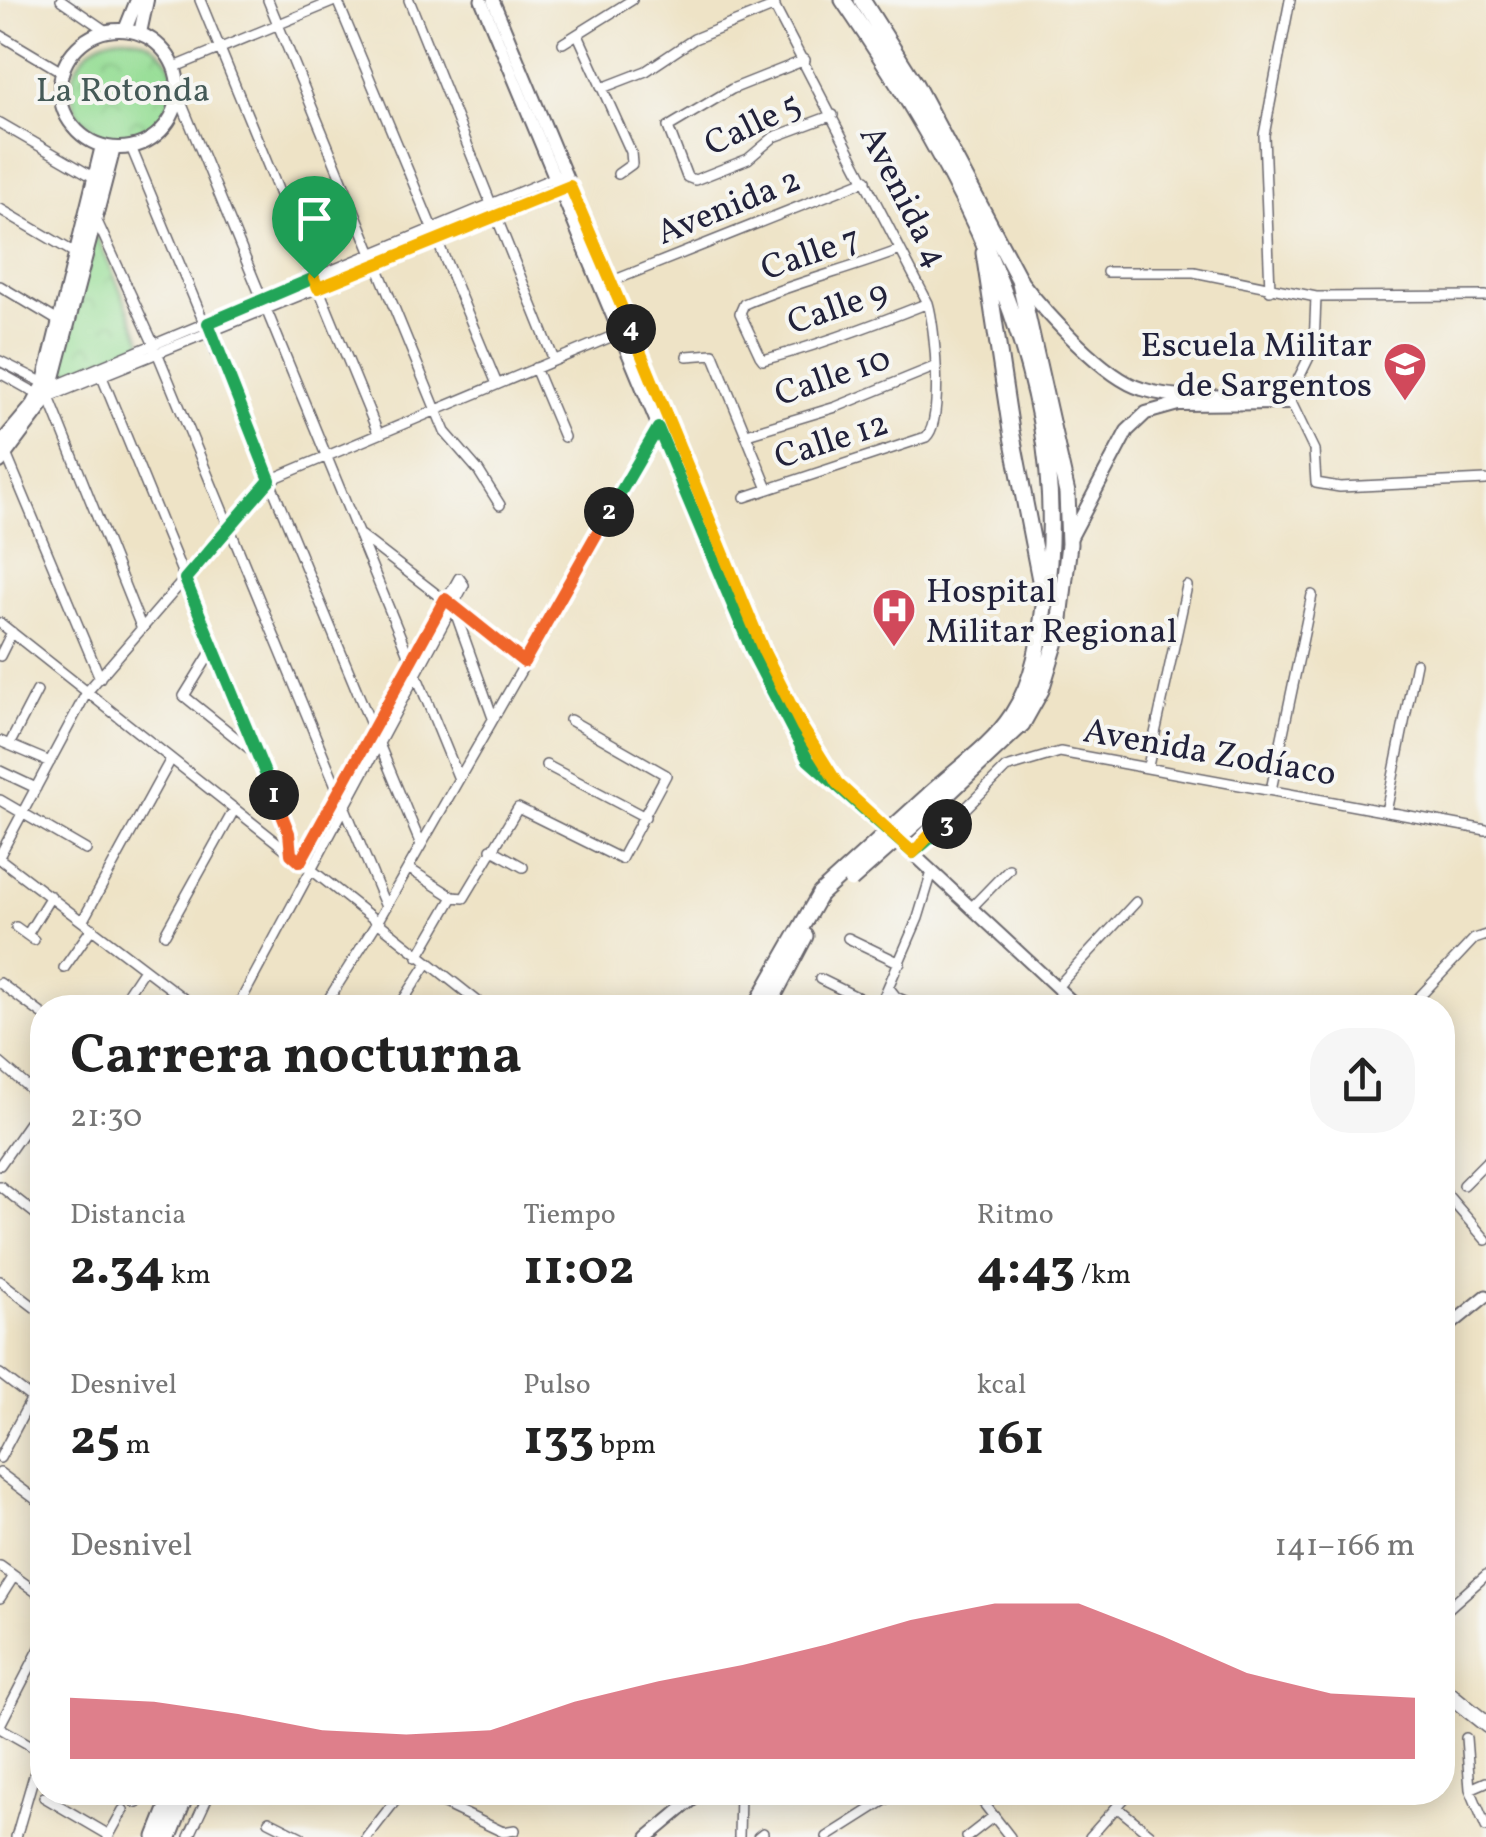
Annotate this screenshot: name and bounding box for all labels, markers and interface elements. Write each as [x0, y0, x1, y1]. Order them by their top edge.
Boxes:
park label: La Rotonda [36, 68, 210, 116]
street label: Calle 5 [697, 82, 810, 170]
street label: Avenida 4 [846, 118, 959, 277]
street label: Avenida 2 [650, 157, 808, 258]
pin [272, 176, 357, 279]
icon: arrive [287, 191, 342, 246]
street label: Calle 7 [755, 216, 867, 294]
street label: Calle 9 [781, 269, 894, 348]
pin: 4 [606, 304, 656, 354]
text: 4 [623, 309, 639, 348]
place label: Escuela Militar de Sargentos [1141, 323, 1372, 411]
street label: Calle 10 [769, 336, 897, 420]
school or university icon: Escuela Militar de Sargentos [1382, 341, 1428, 402]
street label: Calle 12 [769, 401, 895, 483]
pin: 2 [584, 487, 634, 537]
text: 2 [602, 492, 616, 531]
place label: Hospital Militar Regional [926, 569, 1177, 657]
hospital icon: Hospital Militar Regional [871, 587, 917, 648]
street label: Avenida Zodíaco [1079, 708, 1339, 800]
pin: 1 [249, 770, 299, 820]
text: 1 [268, 775, 280, 814]
pin: 3 [922, 799, 972, 849]
text: 3 [940, 804, 954, 843]
text: Carrera nocturna [70, 1020, 522, 1096]
button: share [1310, 1028, 1415, 1133]
text: 21:30 [70, 1096, 142, 1140]
text: Distancia [70, 1196, 186, 1235]
text: Tiempo [523, 1196, 616, 1235]
text: Ritmo [977, 1196, 1054, 1235]
text: 2.34 [70, 1235, 165, 1305]
text: 11:02 [523, 1235, 635, 1305]
text: 4:43 [977, 1235, 1075, 1305]
text: km [165, 1256, 211, 1295]
text: /km [1075, 1256, 1131, 1295]
text: Desnivel [70, 1366, 177, 1405]
text: Pulso [523, 1366, 591, 1405]
text: kcal [977, 1366, 1026, 1405]
text: 25 [70, 1405, 120, 1475]
text: 133 [523, 1405, 594, 1475]
text: 161 [977, 1405, 1044, 1475]
text: m [120, 1426, 150, 1465]
text: bpm [594, 1426, 656, 1465]
text: Desnivel [70, 1525, 192, 1569]
text: 141–166 m [1274, 1525, 1415, 1569]

